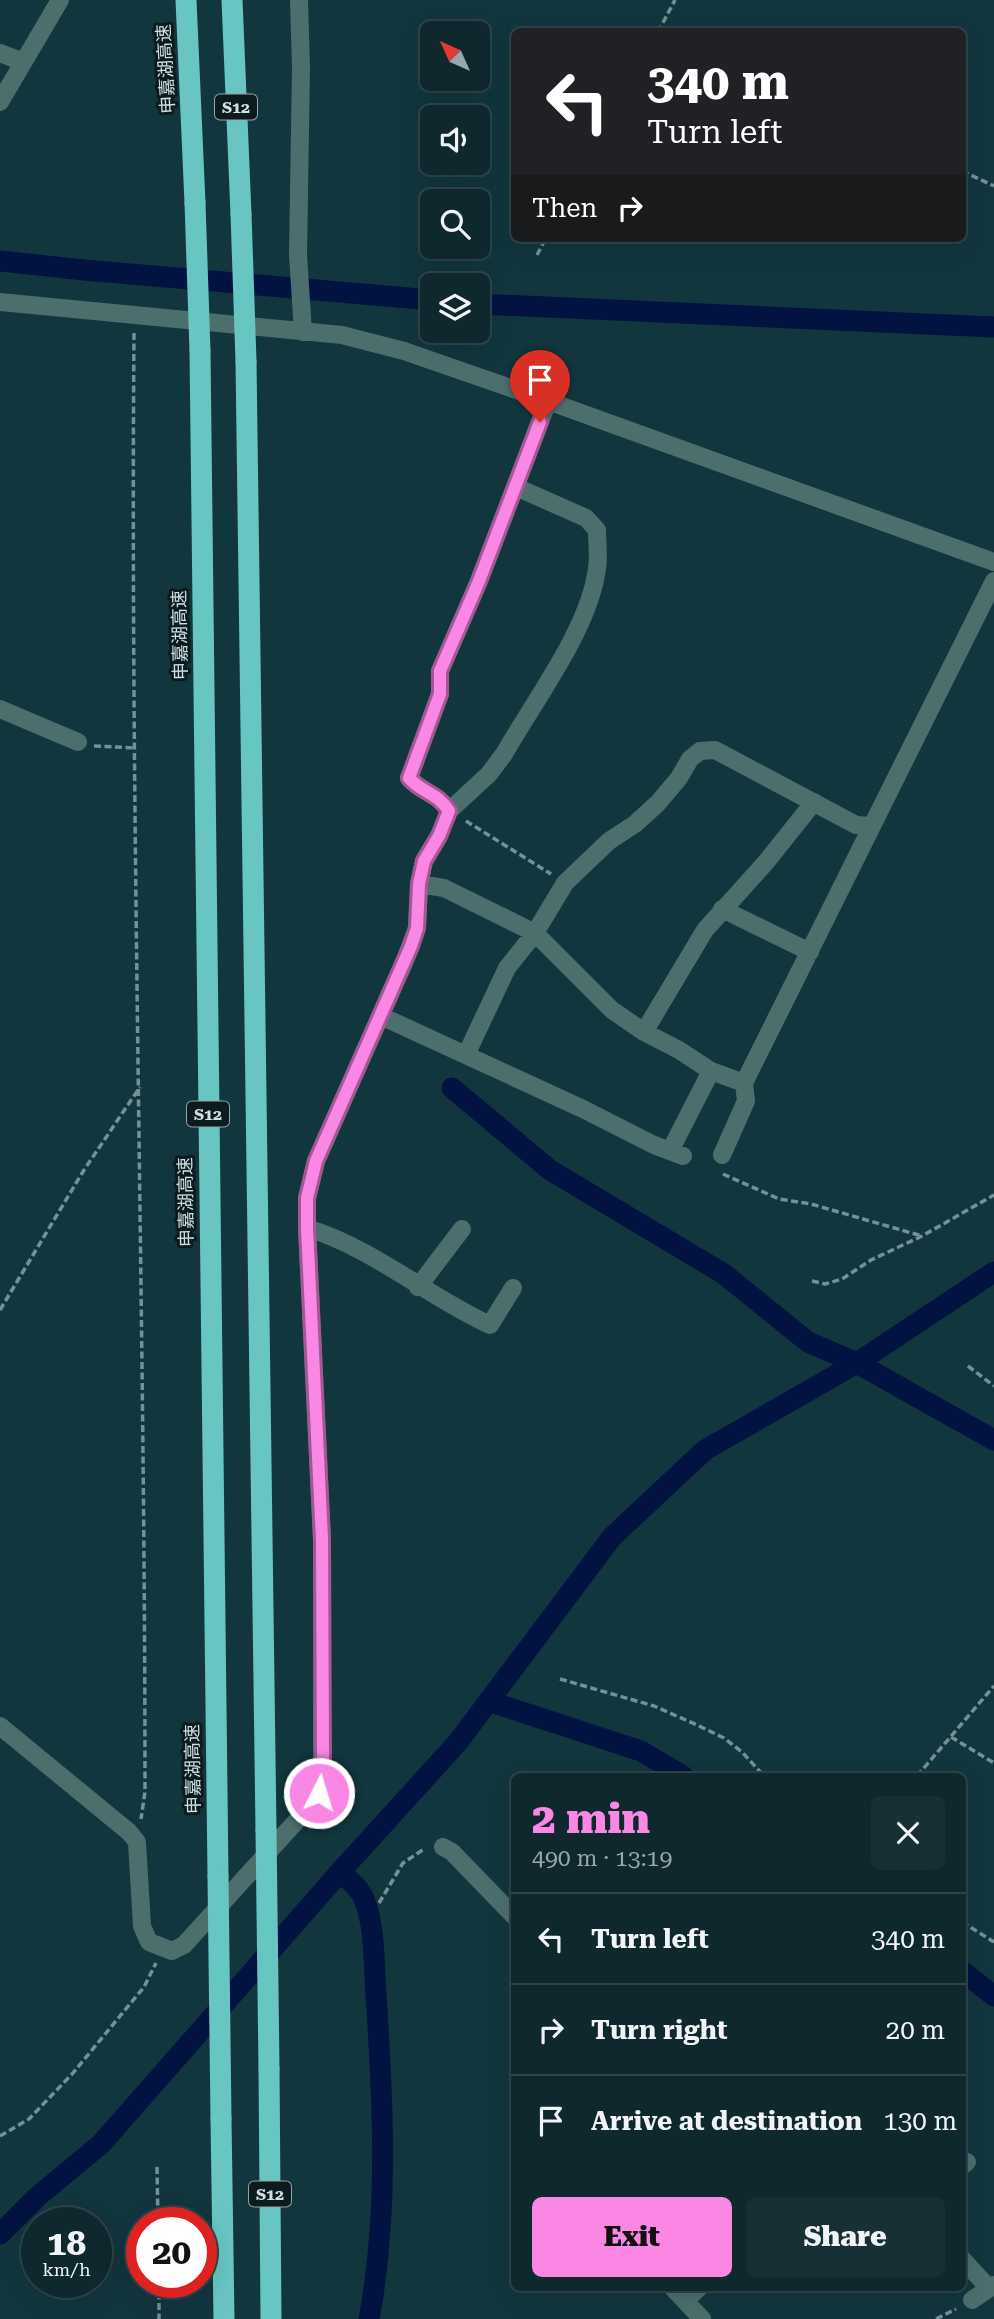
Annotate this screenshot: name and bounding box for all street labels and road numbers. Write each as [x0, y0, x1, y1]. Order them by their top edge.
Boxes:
street label: 申嘉湖高速 [153, 24, 178, 115]
road number: S12 [215, 94, 257, 120]
street label: 申嘉湖高速 [168, 590, 191, 680]
road number: S12 [187, 1102, 229, 1126]
street label: 申嘉湖高速 [174, 1157, 197, 1247]
street label: 申嘉湖高速 [181, 1724, 204, 1814]
road number: S12 [249, 2182, 291, 2206]

